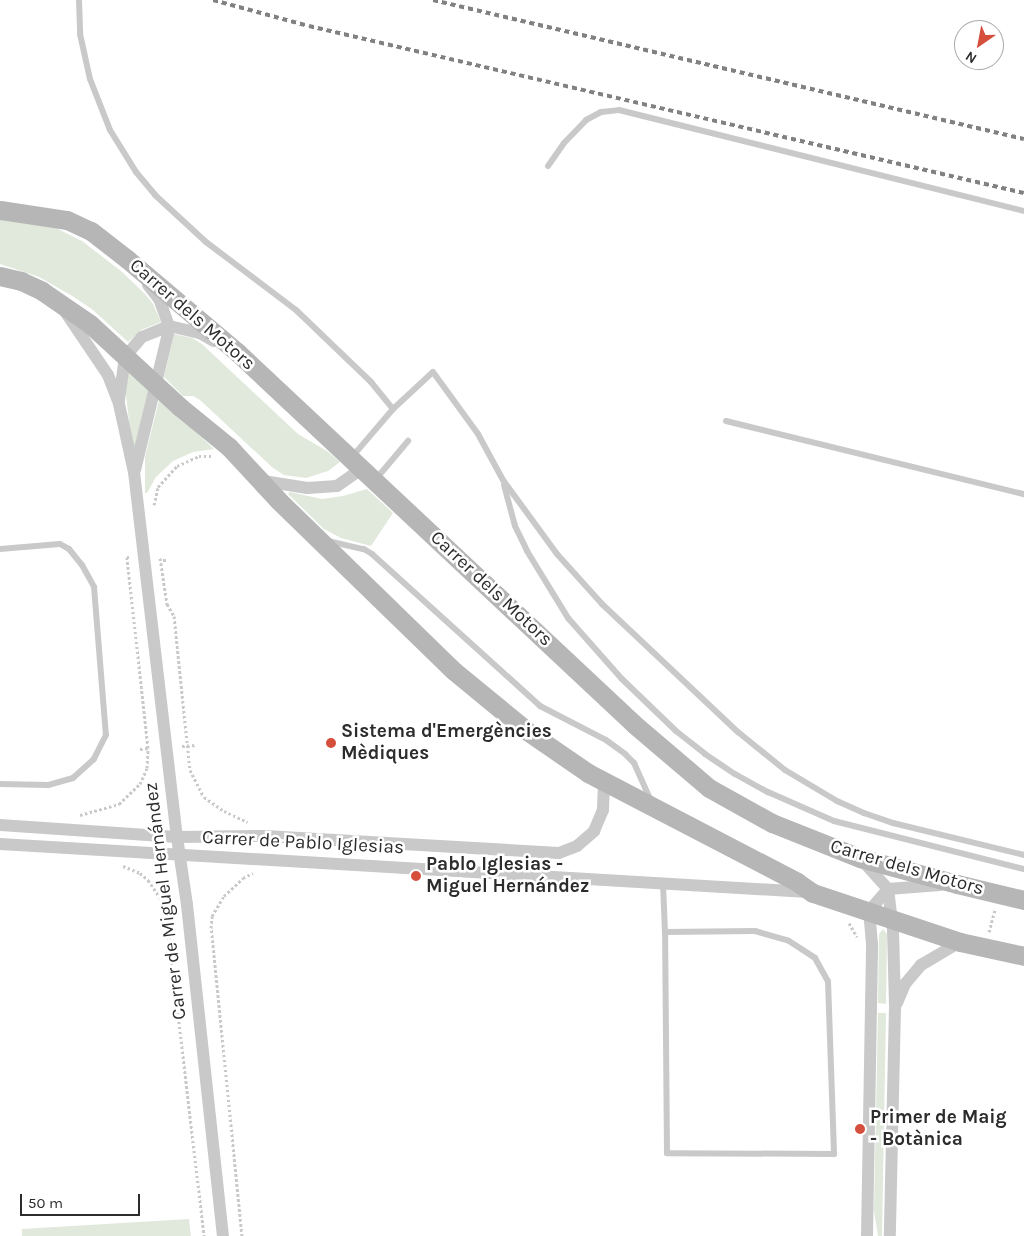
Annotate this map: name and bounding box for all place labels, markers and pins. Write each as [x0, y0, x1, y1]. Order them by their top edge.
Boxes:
place label: Sistema d'Emergències Mèdiques [341, 721, 552, 765]
marker: Sistema d'Emergències Mèdiques [325, 737, 337, 749]
place label: Pablo Iglesias - Miguel Hernández [426, 854, 589, 898]
marker: Pablo Iglesias - Miguel Hernández [410, 870, 422, 882]
place label: Primer de Maig - Botànica [870, 1107, 1007, 1151]
marker: Primer de Maig - Botànica [854, 1123, 866, 1135]

